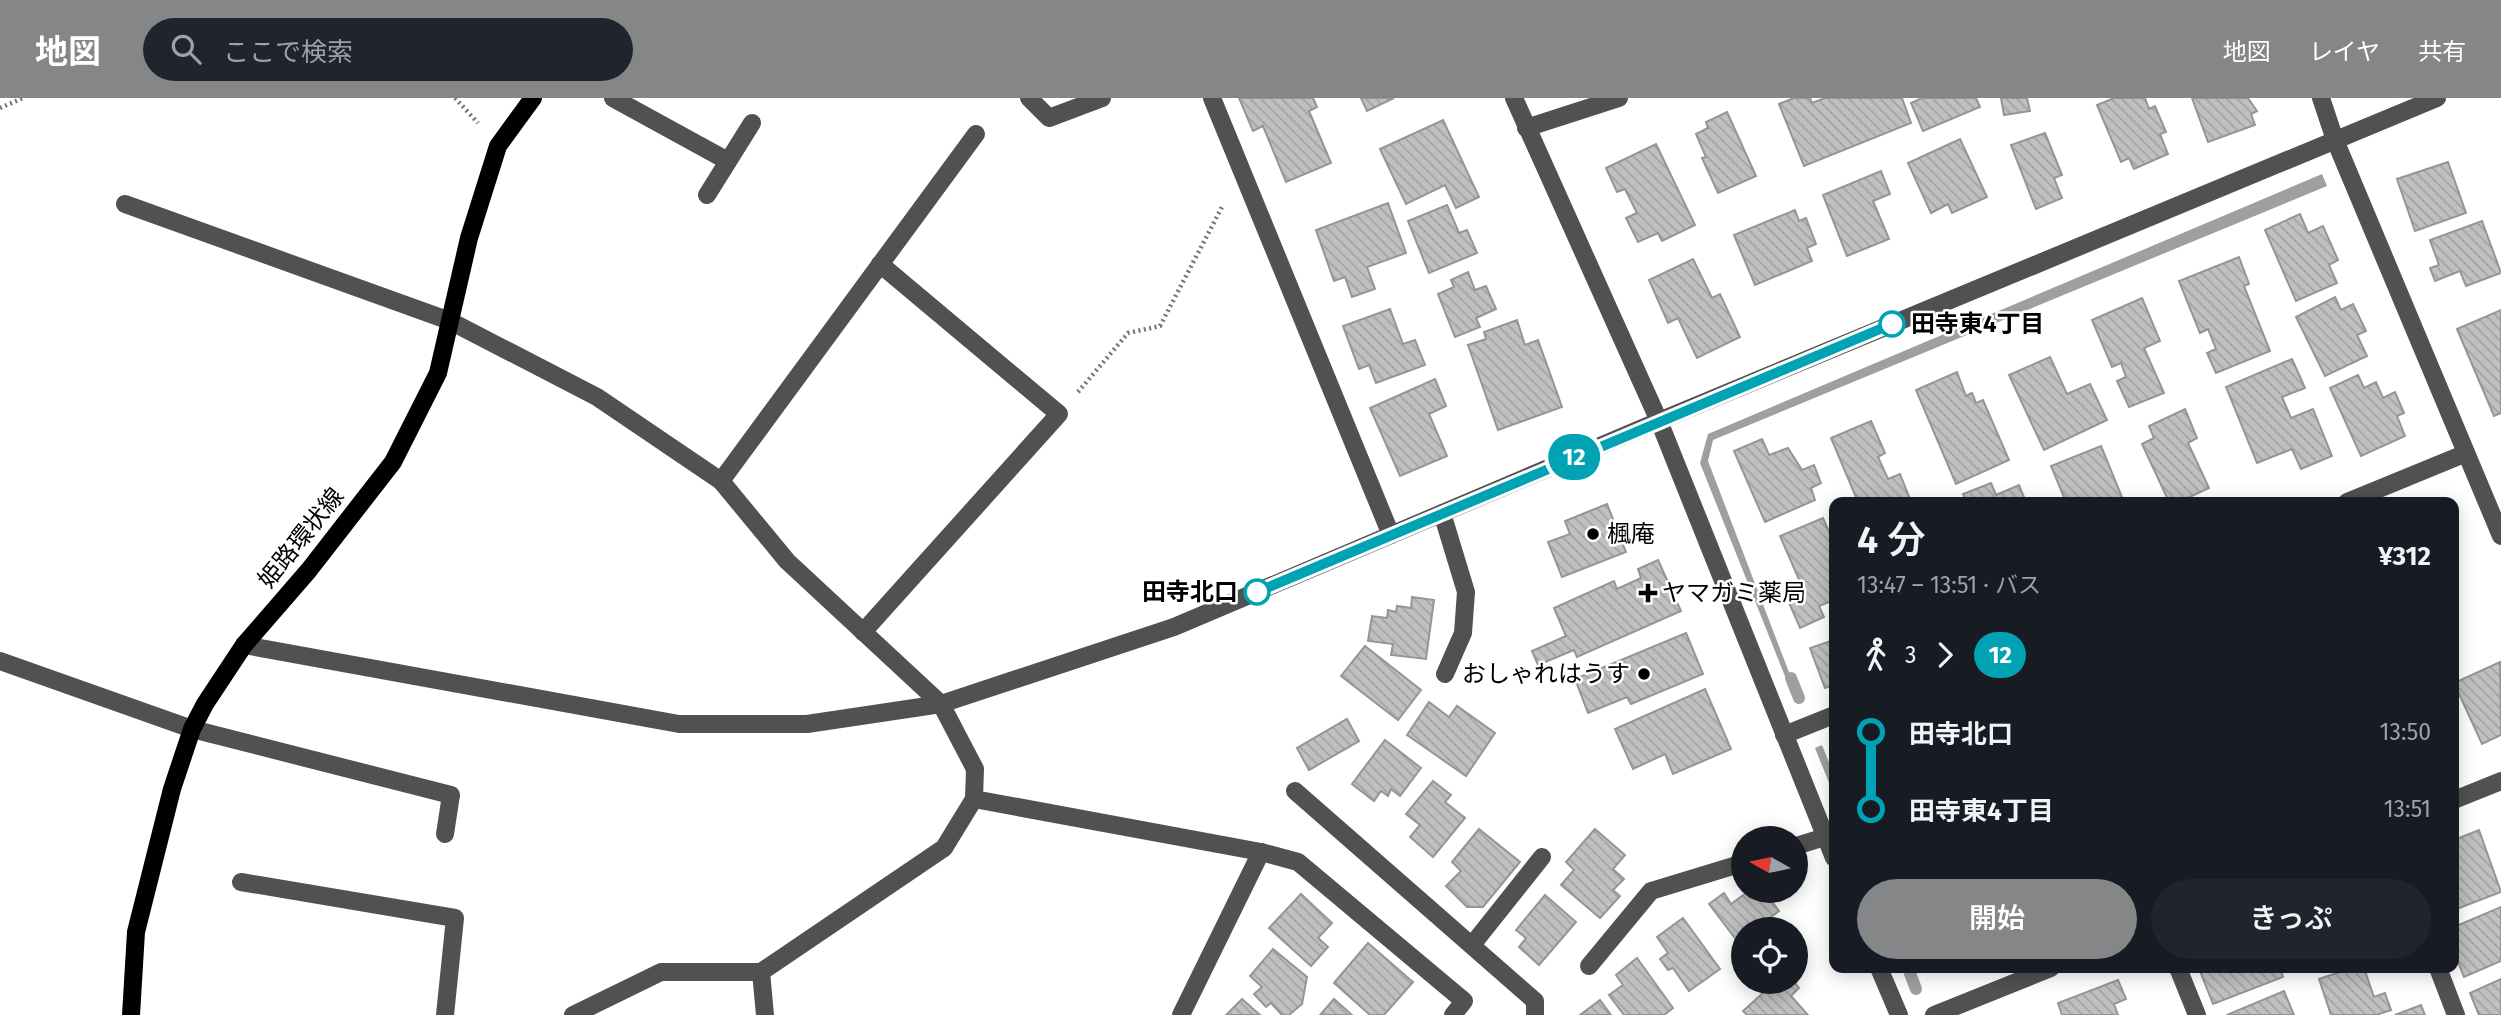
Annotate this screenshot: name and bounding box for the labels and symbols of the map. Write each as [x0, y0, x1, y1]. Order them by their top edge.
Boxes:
place label: 田寺東4丁目 [1911, 310, 2045, 338]
marker: 田寺東4丁目 [1879, 311, 1905, 337]
line badge: 12 [1542, 434, 1606, 480]
street label: 姫路環状線 [252, 483, 350, 593]
place label: 楓庵 [1607, 520, 1655, 548]
marker: 楓庵 [1585, 526, 1601, 542]
place label: 田寺北口 [1142, 578, 1238, 606]
marker: 田寺北口 [1244, 579, 1270, 605]
place label: ヤマガミ薬局 [1662, 579, 1806, 607]
marker: ヤマガミ薬局 [1640, 585, 1656, 601]
place label: おしゃれはうす [1462, 660, 1630, 688]
marker: おしゃれはうす [1636, 666, 1652, 682]
north arrow [1731, 826, 1808, 903]

